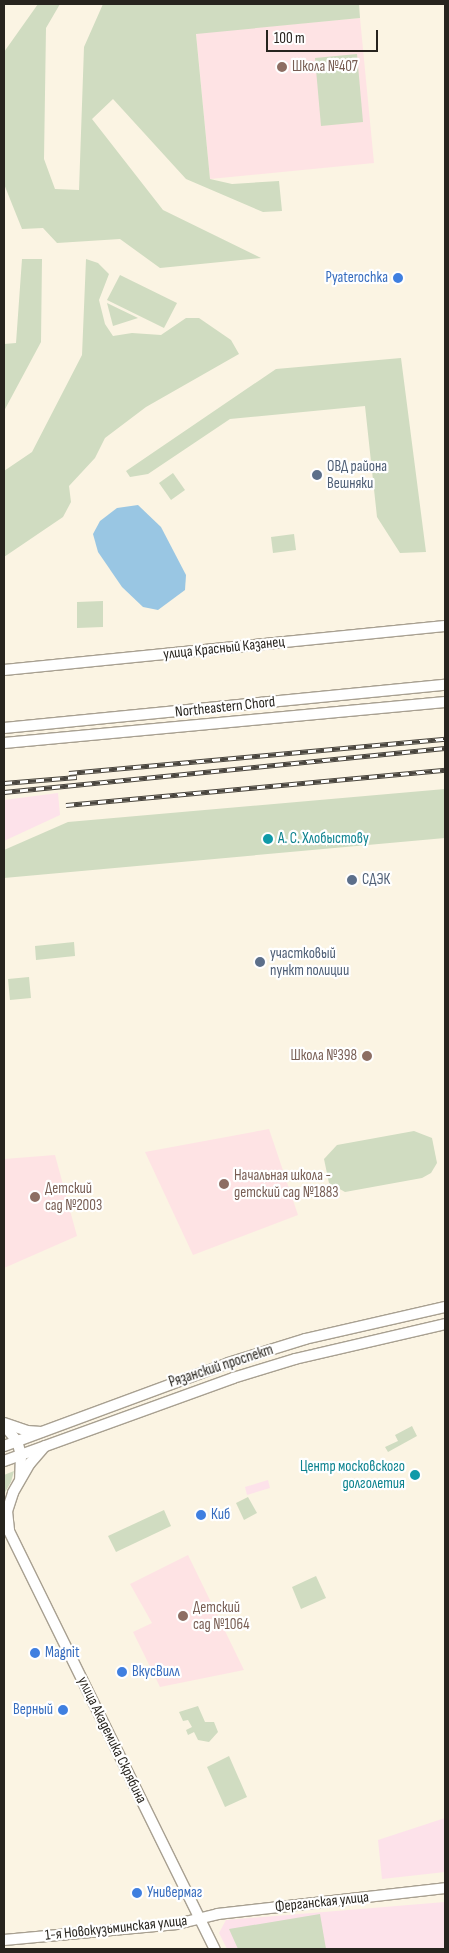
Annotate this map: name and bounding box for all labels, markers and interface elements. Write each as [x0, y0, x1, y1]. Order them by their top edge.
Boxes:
scale bar [269, 20, 382, 52]
text: 100 m [274, 29, 305, 48]
place label: Школа №407 [292, 58, 358, 76]
marker: Школа №407 [276, 61, 288, 73]
place label: Pyaterochka [325, 269, 388, 287]
marker: Pyaterochka [392, 272, 404, 284]
place label: ОВД района Вешняки [327, 457, 387, 492]
marker: ОВД района Вешняки [311, 469, 323, 481]
street label: улица Красный Казанец [162, 633, 286, 663]
street label: Northeastern Chord [174, 693, 276, 721]
place label: А. С. Хлобыстову [278, 830, 369, 848]
marker: А. С. Хлобыстову [262, 833, 274, 845]
place label: СДЭК [362, 871, 390, 889]
marker: СДЭК [346, 874, 358, 886]
place label: участковый пункт полиции [270, 944, 349, 979]
marker: участковый пункт полиции [254, 956, 266, 968]
place label: Школа №398 [291, 1047, 357, 1065]
marker: Школа №398 [361, 1050, 373, 1062]
place label: Начальная школа - детский сад №1883 [234, 1166, 339, 1201]
marker: Начальная школа - детский сад №1883 [218, 1178, 230, 1190]
place label: Детский сад №2003 [45, 1179, 102, 1214]
marker: Детский сад №2003 [29, 1191, 41, 1203]
street label: Рязанский проспект [167, 1341, 275, 1391]
place label: Центр московского долголетия [300, 1457, 405, 1492]
marker: Центр московского долголетия [409, 1469, 421, 1481]
place label: Киб [211, 1506, 230, 1524]
marker: Киб [195, 1509, 207, 1521]
place label: Детский сад №1064 [193, 1598, 249, 1633]
marker: Детский сад №1064 [177, 1610, 189, 1622]
place label: Magnit [45, 1644, 79, 1662]
marker: Magnit [29, 1647, 41, 1659]
place label: ВкусВилл [132, 1663, 180, 1681]
marker: ВкусВилл [116, 1666, 128, 1678]
street label: улица Академика Скрябина [73, 1674, 151, 1806]
place label: Верный [13, 1701, 53, 1719]
marker: Верный [57, 1704, 69, 1716]
place label: Универмаг [147, 1884, 202, 1902]
marker: Универмаг [131, 1887, 143, 1899]
street label: Ферганская улица [274, 1888, 370, 1916]
street label: 1-я Новокузьминская улица [44, 1912, 188, 1944]

